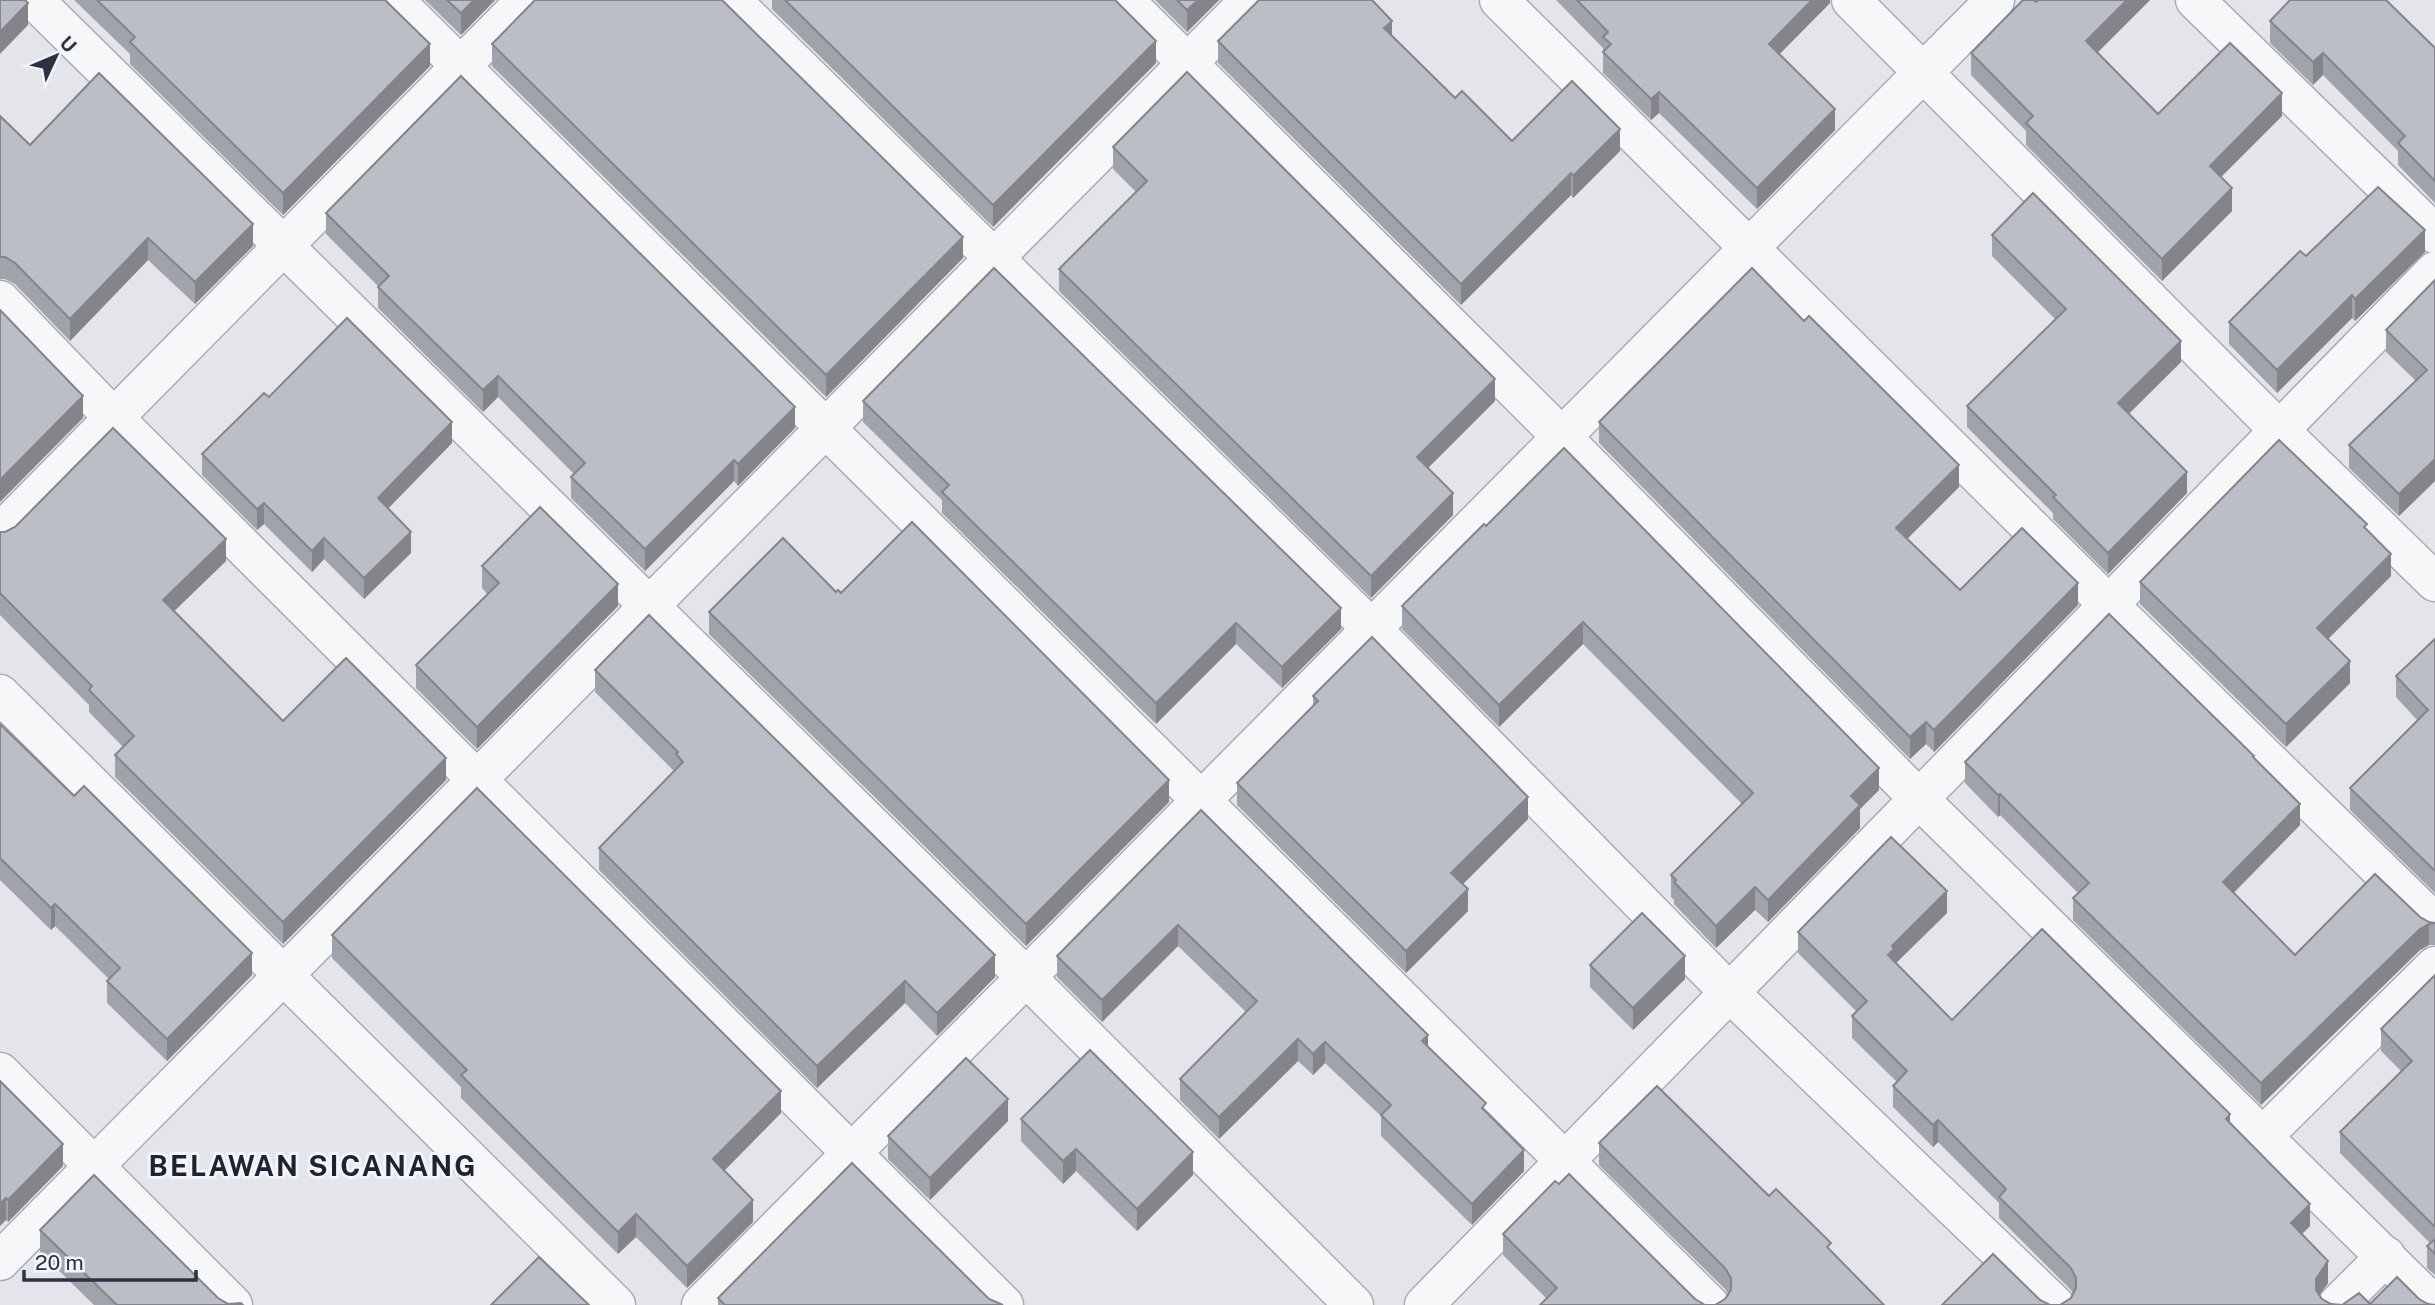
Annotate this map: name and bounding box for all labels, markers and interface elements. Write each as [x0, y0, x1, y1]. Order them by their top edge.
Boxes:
north arrow [21, 21, 91, 91]
text: U [56, 32, 81, 57]
district label: BELAWAN SICANANG [149, 1149, 477, 1182]
scale bar [24, 1238, 196, 1282]
text: 20 m [35, 1250, 84, 1275]

